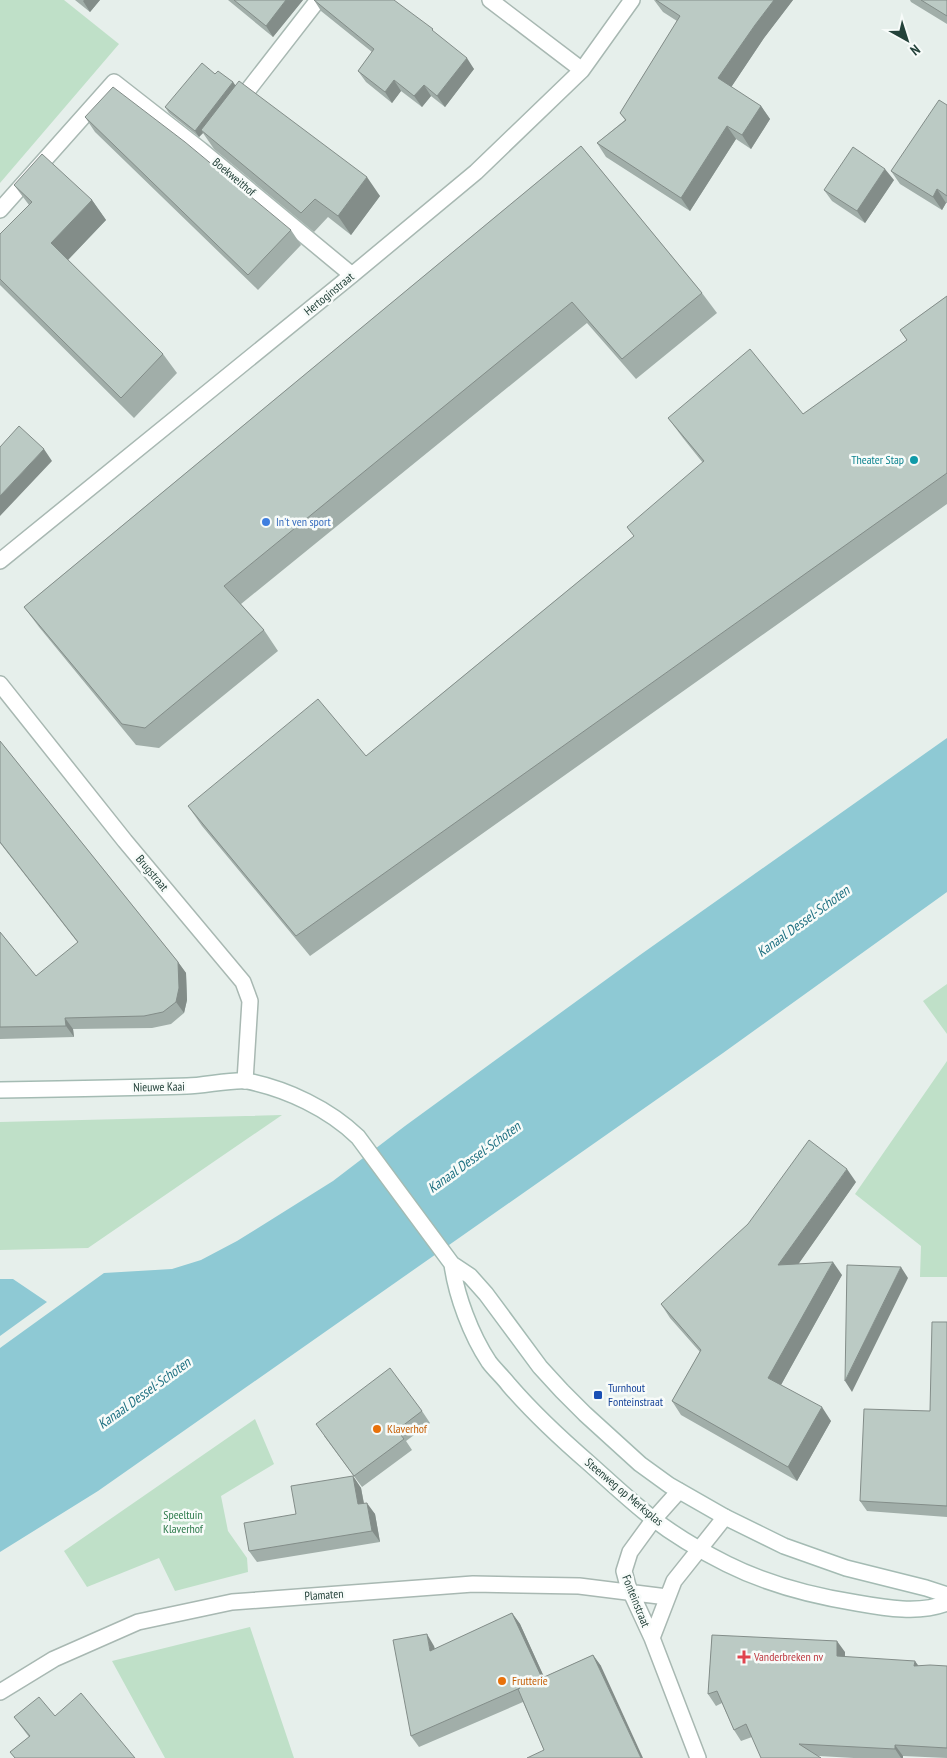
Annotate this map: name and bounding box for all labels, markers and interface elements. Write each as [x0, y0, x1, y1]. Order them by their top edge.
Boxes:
north arrow [882, 15, 932, 65]
text: N [907, 41, 924, 59]
street label: Boekweithof [210, 154, 260, 200]
street label: Hertoginstraat [301, 268, 357, 318]
place label: Theater Stap [851, 452, 904, 467]
marker: Theater Stap [908, 454, 920, 466]
place label: In't ven sport [276, 514, 331, 529]
marker: In't ven sport [260, 516, 272, 528]
street label: Brugstraat [133, 851, 172, 894]
water label: Kanaal Dessel-Schoten [753, 881, 854, 961]
street label: Nieuwe Kaai [133, 1079, 185, 1094]
water label: Kanaal Dessel-Schoten [424, 1117, 525, 1197]
water label: Kanaal Dessel-Schoten [94, 1353, 195, 1433]
place label: Turnhout Fonteinstraat [608, 1380, 664, 1409]
marker: Turnhout Fonteinstraat [592, 1389, 604, 1401]
place label: Klaverhof [387, 1421, 428, 1436]
marker: Klaverhof [371, 1423, 383, 1435]
street label: Steenweg op Merksplas [582, 1455, 666, 1529]
park label: Speeltuin Klaverhof [163, 1507, 204, 1536]
street label: Fonteinstraat [619, 1573, 654, 1630]
street label: Plamaten [304, 1586, 344, 1603]
place label: Vanderbreken nv [753, 1649, 824, 1664]
marker: Vanderbreken nv [738, 1651, 750, 1663]
place label: Frutterie [512, 1673, 548, 1688]
marker: Frutterie [496, 1675, 508, 1687]

